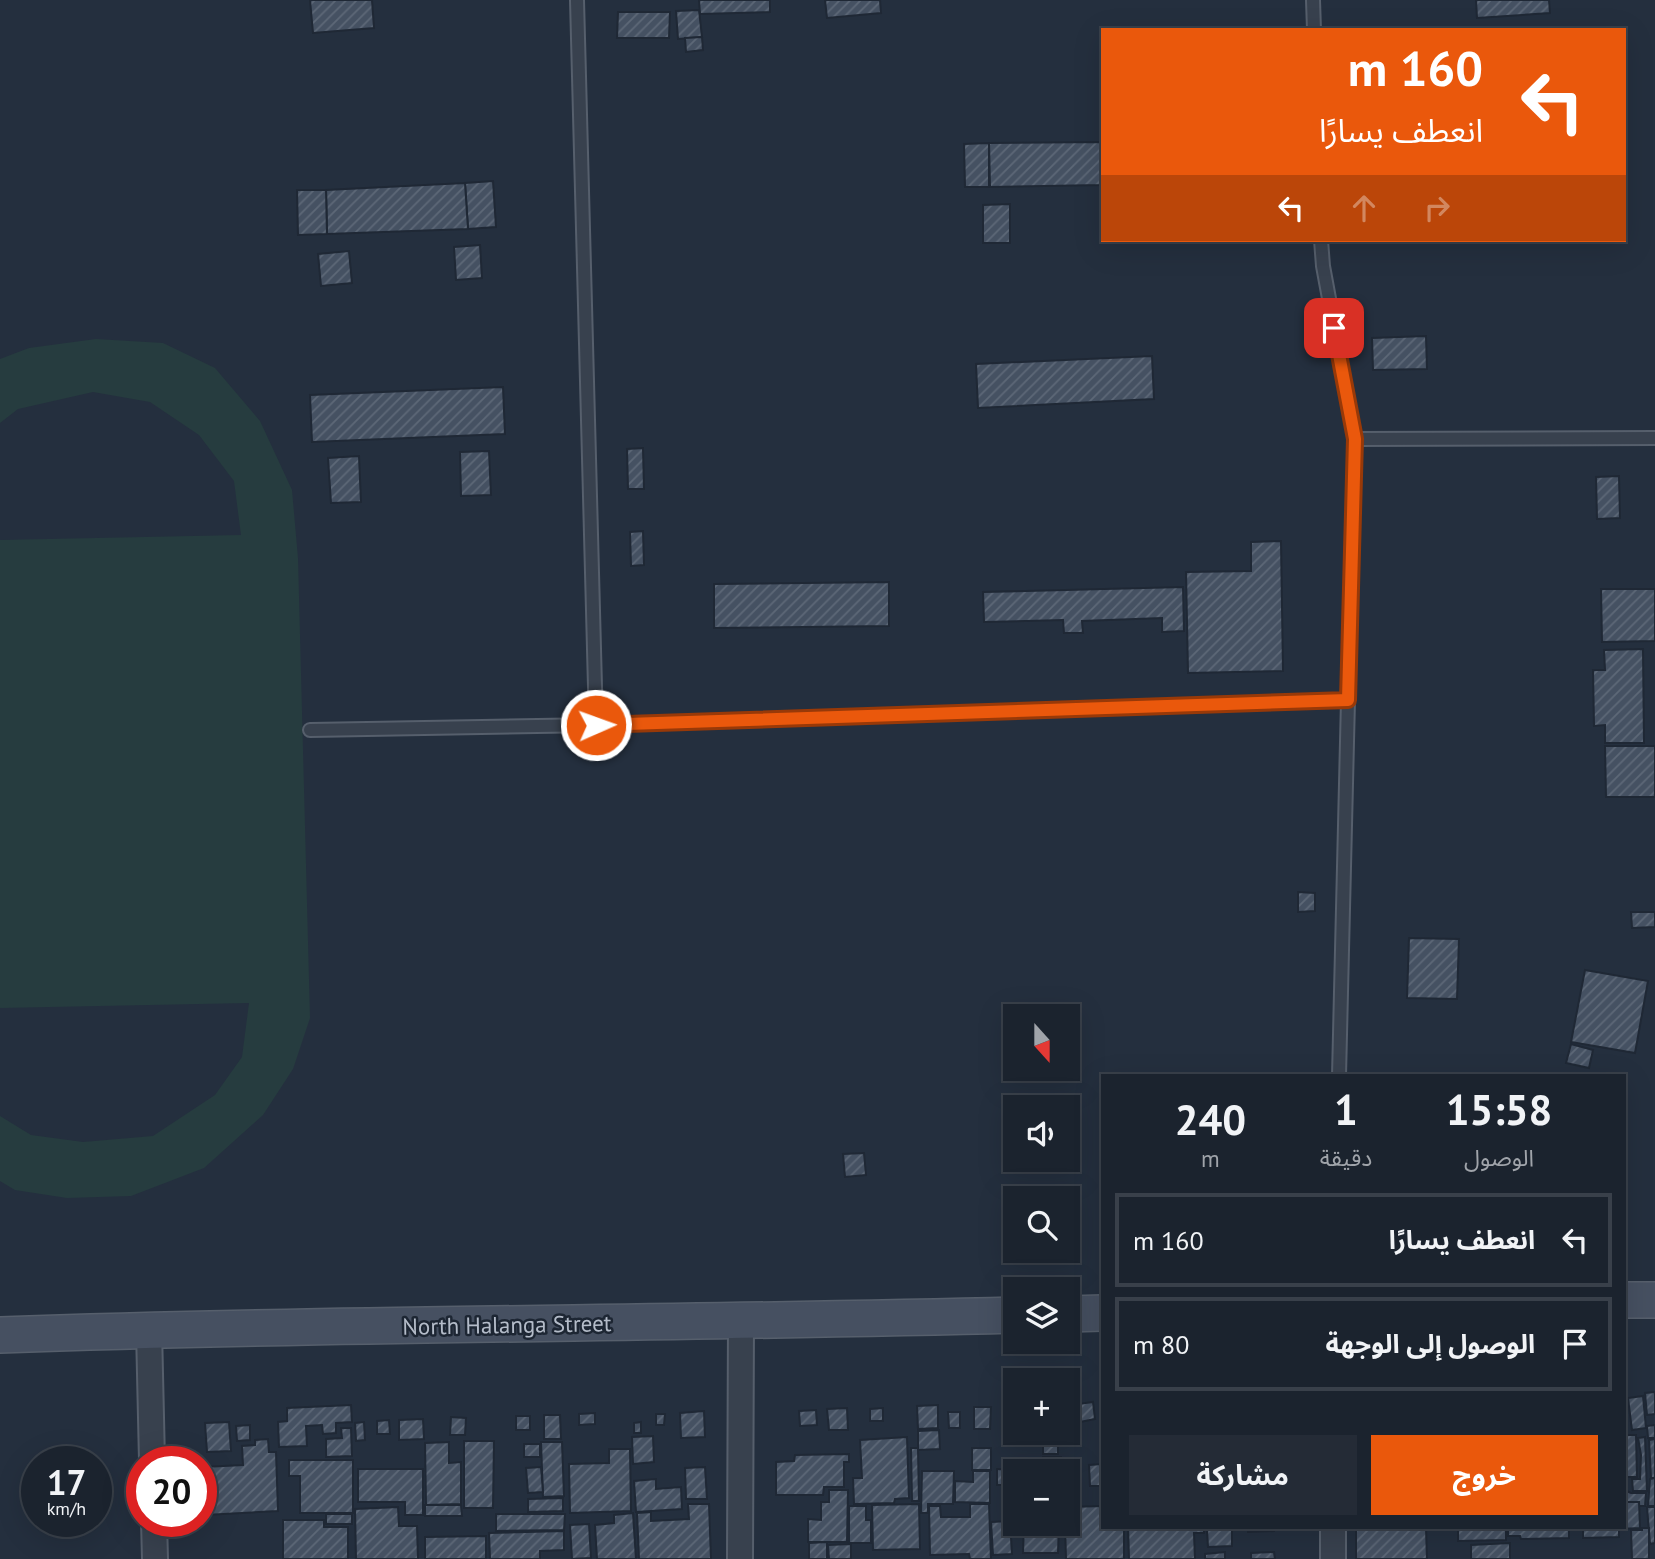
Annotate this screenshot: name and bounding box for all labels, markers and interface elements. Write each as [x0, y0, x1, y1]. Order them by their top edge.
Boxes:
text: 160 m [1348, 36, 1483, 100]
icon: left [1507, 56, 1598, 147]
text: انعطف يسارًا [1319, 109, 1483, 151]
icon: left [1272, 189, 1310, 227]
icon: ahead [1345, 189, 1383, 227]
icon: right [1418, 189, 1456, 227]
pin [1304, 298, 1364, 358]
icon: arrive [1315, 309, 1353, 347]
position arrow [559, 688, 633, 762]
north arrow [1003, 1004, 1080, 1082]
map controls [1003, 1004, 1080, 1536]
text: 1 [1334, 1082, 1358, 1137]
text: 15:58 [1446, 1082, 1552, 1137]
text: 240 [1175, 1092, 1246, 1147]
button: sound [1003, 1095, 1080, 1172]
text: دقيقة [1320, 1143, 1372, 1172]
text: الوصول [1464, 1143, 1534, 1172]
text: m [1201, 1144, 1220, 1173]
button: search [1003, 1186, 1080, 1263]
icon: left [1556, 1221, 1594, 1259]
text: انعطف يسارًا [1389, 1223, 1535, 1256]
text: 160 m [1133, 1224, 1204, 1257]
button: layers [1003, 1277, 1080, 1354]
street label: North Halanga Street [402, 1308, 612, 1341]
icon: arrive [1556, 1325, 1594, 1363]
text: الوصول إلى الوجهة [1326, 1327, 1535, 1360]
text: 80 m [1133, 1328, 1189, 1361]
button: + [1003, 1368, 1080, 1445]
button: مشاركة [1129, 1435, 1357, 1515]
button: خروج [1371, 1435, 1598, 1515]
speed limit sign: 20 [126, 1446, 217, 1537]
text: 17 [47, 1459, 86, 1505]
button: − [1003, 1459, 1080, 1536]
text: km/h [47, 1497, 86, 1520]

